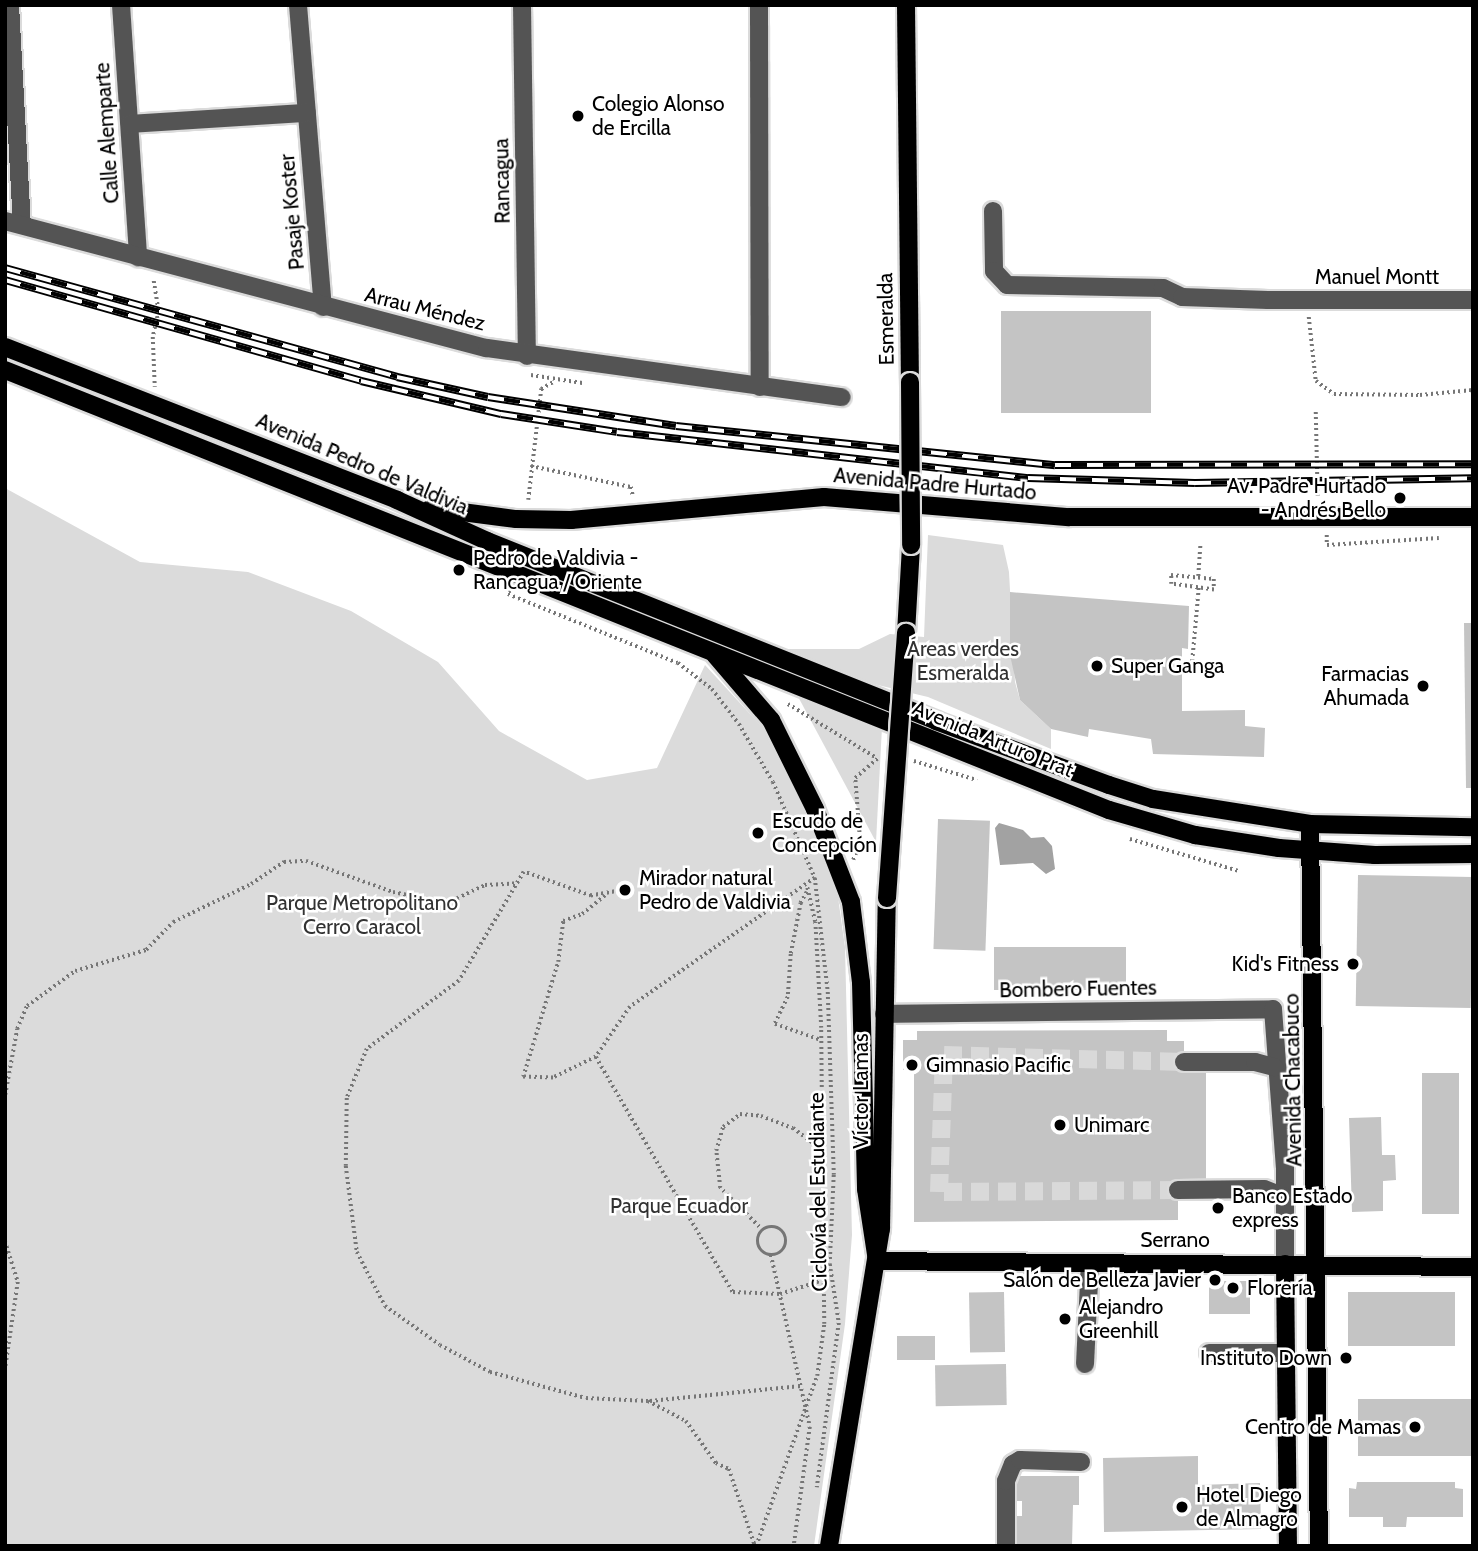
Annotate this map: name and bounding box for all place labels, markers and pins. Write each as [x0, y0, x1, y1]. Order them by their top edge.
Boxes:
place label: Colegio Alonso de Ercilla [592, 91, 725, 141]
marker: Colegio Alonso de Ercilla [570, 108, 586, 124]
place label: Av. Padre Hurtado - Andrés Bello [1227, 473, 1386, 523]
marker: Av. Padre Hurtado - Andrés Bello [1392, 490, 1408, 506]
place label: Pedro de Valdivia - Rancagua / Oriente [473, 545, 642, 595]
marker: Pedro de Valdivia - Rancagua / Oriente [451, 562, 467, 578]
place label: Super Ganga [1111, 653, 1224, 679]
marker: Super Ganga [1089, 658, 1105, 674]
place label: Farmacias Ahumada [1321, 661, 1409, 711]
marker: Farmacias Ahumada [1415, 678, 1431, 694]
place label: Escudo de Concepción [772, 808, 877, 858]
marker: Escudo de Concepción [750, 825, 766, 841]
place label: Mirador natural Pedro de Valdivia [639, 865, 791, 915]
marker: Mirador natural Pedro de Valdivia [617, 882, 633, 898]
place label: Kid's Fitness [1231, 951, 1339, 977]
marker: Kid's Fitness [1345, 956, 1361, 972]
place label: Gimnasio Pacific [926, 1052, 1071, 1078]
marker: Gimnasio Pacific [904, 1057, 920, 1073]
place label: Unimarc [1074, 1112, 1149, 1138]
marker: Unimarc [1052, 1117, 1068, 1133]
place label: Banco Estado express [1232, 1183, 1353, 1233]
marker: Banco Estado express [1210, 1200, 1226, 1216]
place label: Salón de Belleza Javier [1003, 1267, 1201, 1293]
marker: Salón de Belleza Javier [1207, 1272, 1223, 1288]
place label: Florería [1247, 1275, 1313, 1301]
marker: Florería [1225, 1280, 1241, 1296]
place label: Alejandro Greenhill [1079, 1294, 1163, 1344]
marker: Alejandro Greenhill [1057, 1311, 1073, 1327]
place label: Instituto Down [1200, 1345, 1332, 1371]
marker: Instituto Down [1338, 1350, 1354, 1366]
place label: Centro de Mamas [1245, 1414, 1401, 1440]
marker: Centro de Mamas [1407, 1419, 1423, 1435]
place label: Hotel Diego de Almagro [1196, 1482, 1302, 1532]
marker: Hotel Diego de Almagro [1174, 1499, 1190, 1515]

